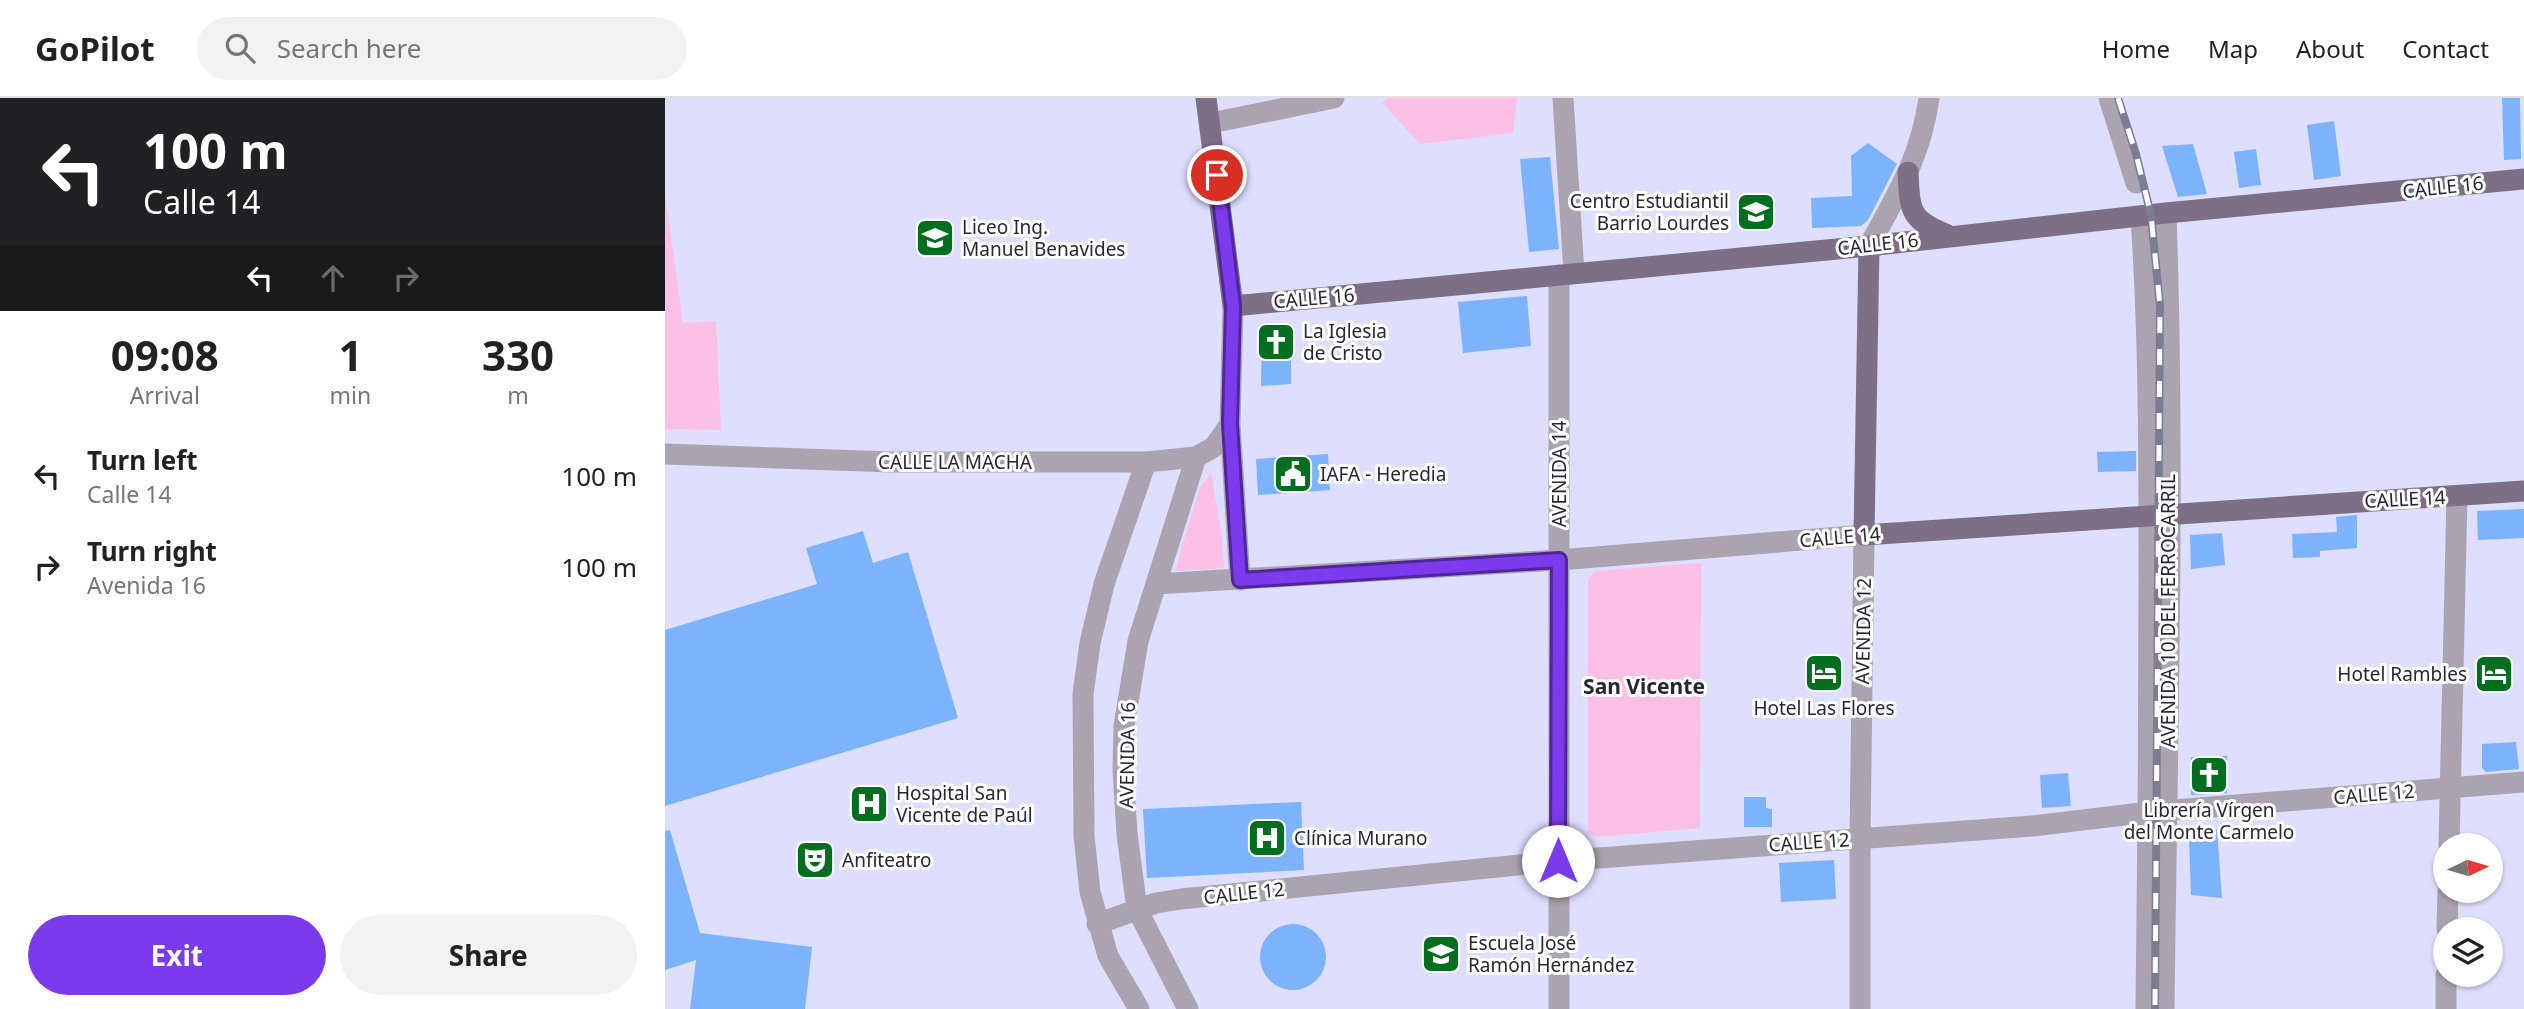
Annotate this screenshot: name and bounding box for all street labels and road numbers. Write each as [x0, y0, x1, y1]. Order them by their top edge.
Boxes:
street label: CALLE 16 [2401, 170, 2485, 204]
street label: CALLE 16 [1836, 227, 1920, 261]
street label: CALLE 16 [1272, 282, 1356, 314]
street label: AVENIDA 14 [1546, 421, 1572, 527]
street label: CALLE LA MACHA [878, 449, 1033, 475]
street label: AVENIDA 10 DEL FERROCARRIL [2155, 474, 2181, 748]
street label: CALLE 14 [2364, 484, 2446, 514]
street label: CALLE 14 [1798, 520, 1882, 553]
street label: AVENIDA 12 [1849, 578, 1877, 684]
street label: AVENIDA 16 [1113, 702, 1141, 808]
street label: CALLE 12 [2332, 778, 2416, 810]
street label: CALLE 12 [1768, 826, 1850, 858]
street label: CALLE 12 [1202, 876, 1286, 910]

